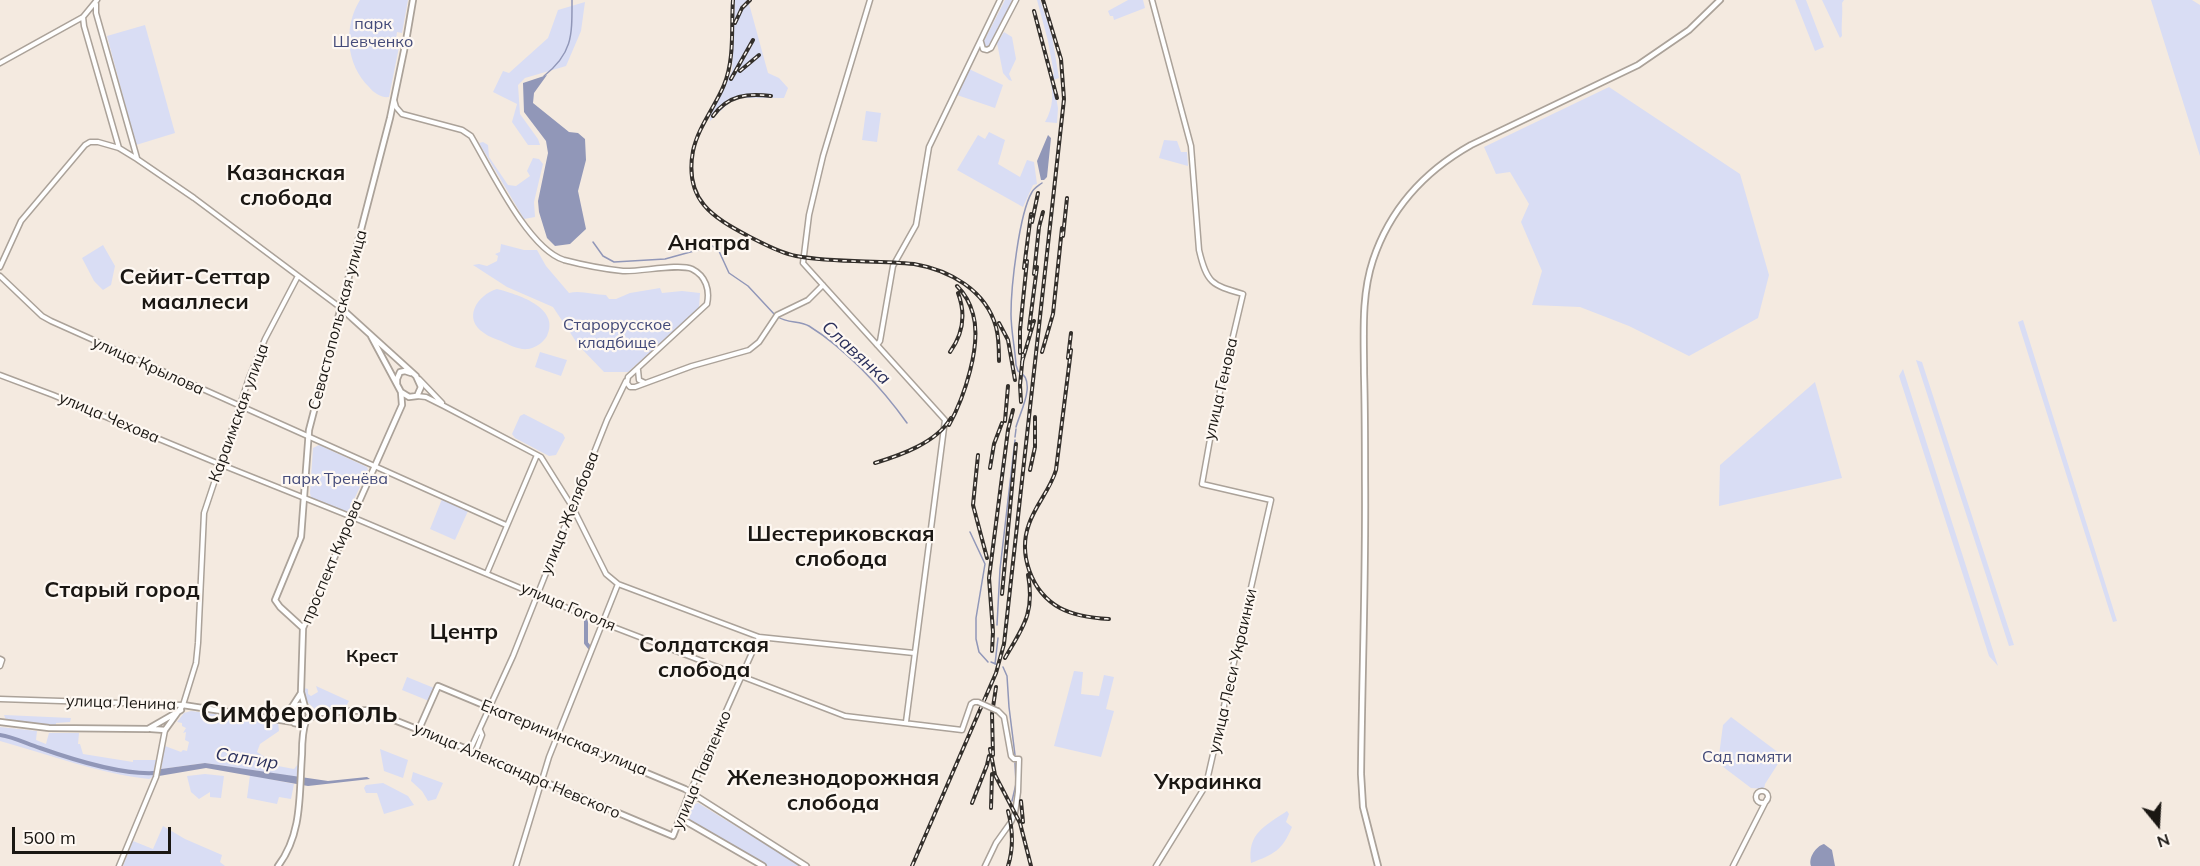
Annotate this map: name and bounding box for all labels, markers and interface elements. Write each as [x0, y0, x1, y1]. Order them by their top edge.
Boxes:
park label: парк Шевченко [333, 14, 413, 52]
district label: Казанская слобода [227, 160, 345, 212]
street label: Севастопольская улица [305, 228, 371, 412]
district label: Анатра [668, 230, 750, 256]
district label: Сейит-Сеттар мааллеси [119, 264, 271, 316]
park label: Старорусское кладбище [563, 315, 671, 353]
water label: Славянка [817, 316, 895, 390]
street label: улица Крылова [89, 333, 207, 399]
street label: улица Генова [1200, 336, 1242, 442]
street label: Караимская улица [205, 341, 273, 485]
street label: улица Чехова [56, 388, 162, 448]
street label: улица Желябова [537, 449, 603, 577]
park label: парк Тренёва [282, 469, 388, 489]
street label: проспект Кирова [297, 497, 367, 627]
district label: Шестериковская слобода [747, 521, 935, 572]
district label: Старый город [44, 577, 200, 603]
street label: улица Гоголя [518, 578, 618, 636]
street label: улица Леси Украинки [1205, 587, 1261, 755]
district label: Центр [430, 619, 498, 645]
district label: Солдатская слобода [639, 632, 769, 684]
district label: Крест [346, 646, 398, 668]
street label: улица Ленина [66, 691, 176, 715]
street label: Екатерининская улица [478, 696, 650, 780]
district label: Симферополь [200, 697, 398, 731]
street label: улица Павленко [668, 708, 736, 832]
street label: улица Александра Невского [411, 719, 623, 823]
water label: Салгир [214, 743, 280, 775]
park label: Сад памяти [1702, 747, 1792, 767]
district label: Железнодорожная слобода [727, 765, 939, 816]
district label: Украинка [1154, 769, 1262, 795]
north arrow [2128, 794, 2188, 854]
scale bar [15, 815, 174, 853]
text: 500 m [23, 826, 76, 849]
text: N [2155, 830, 2172, 852]

